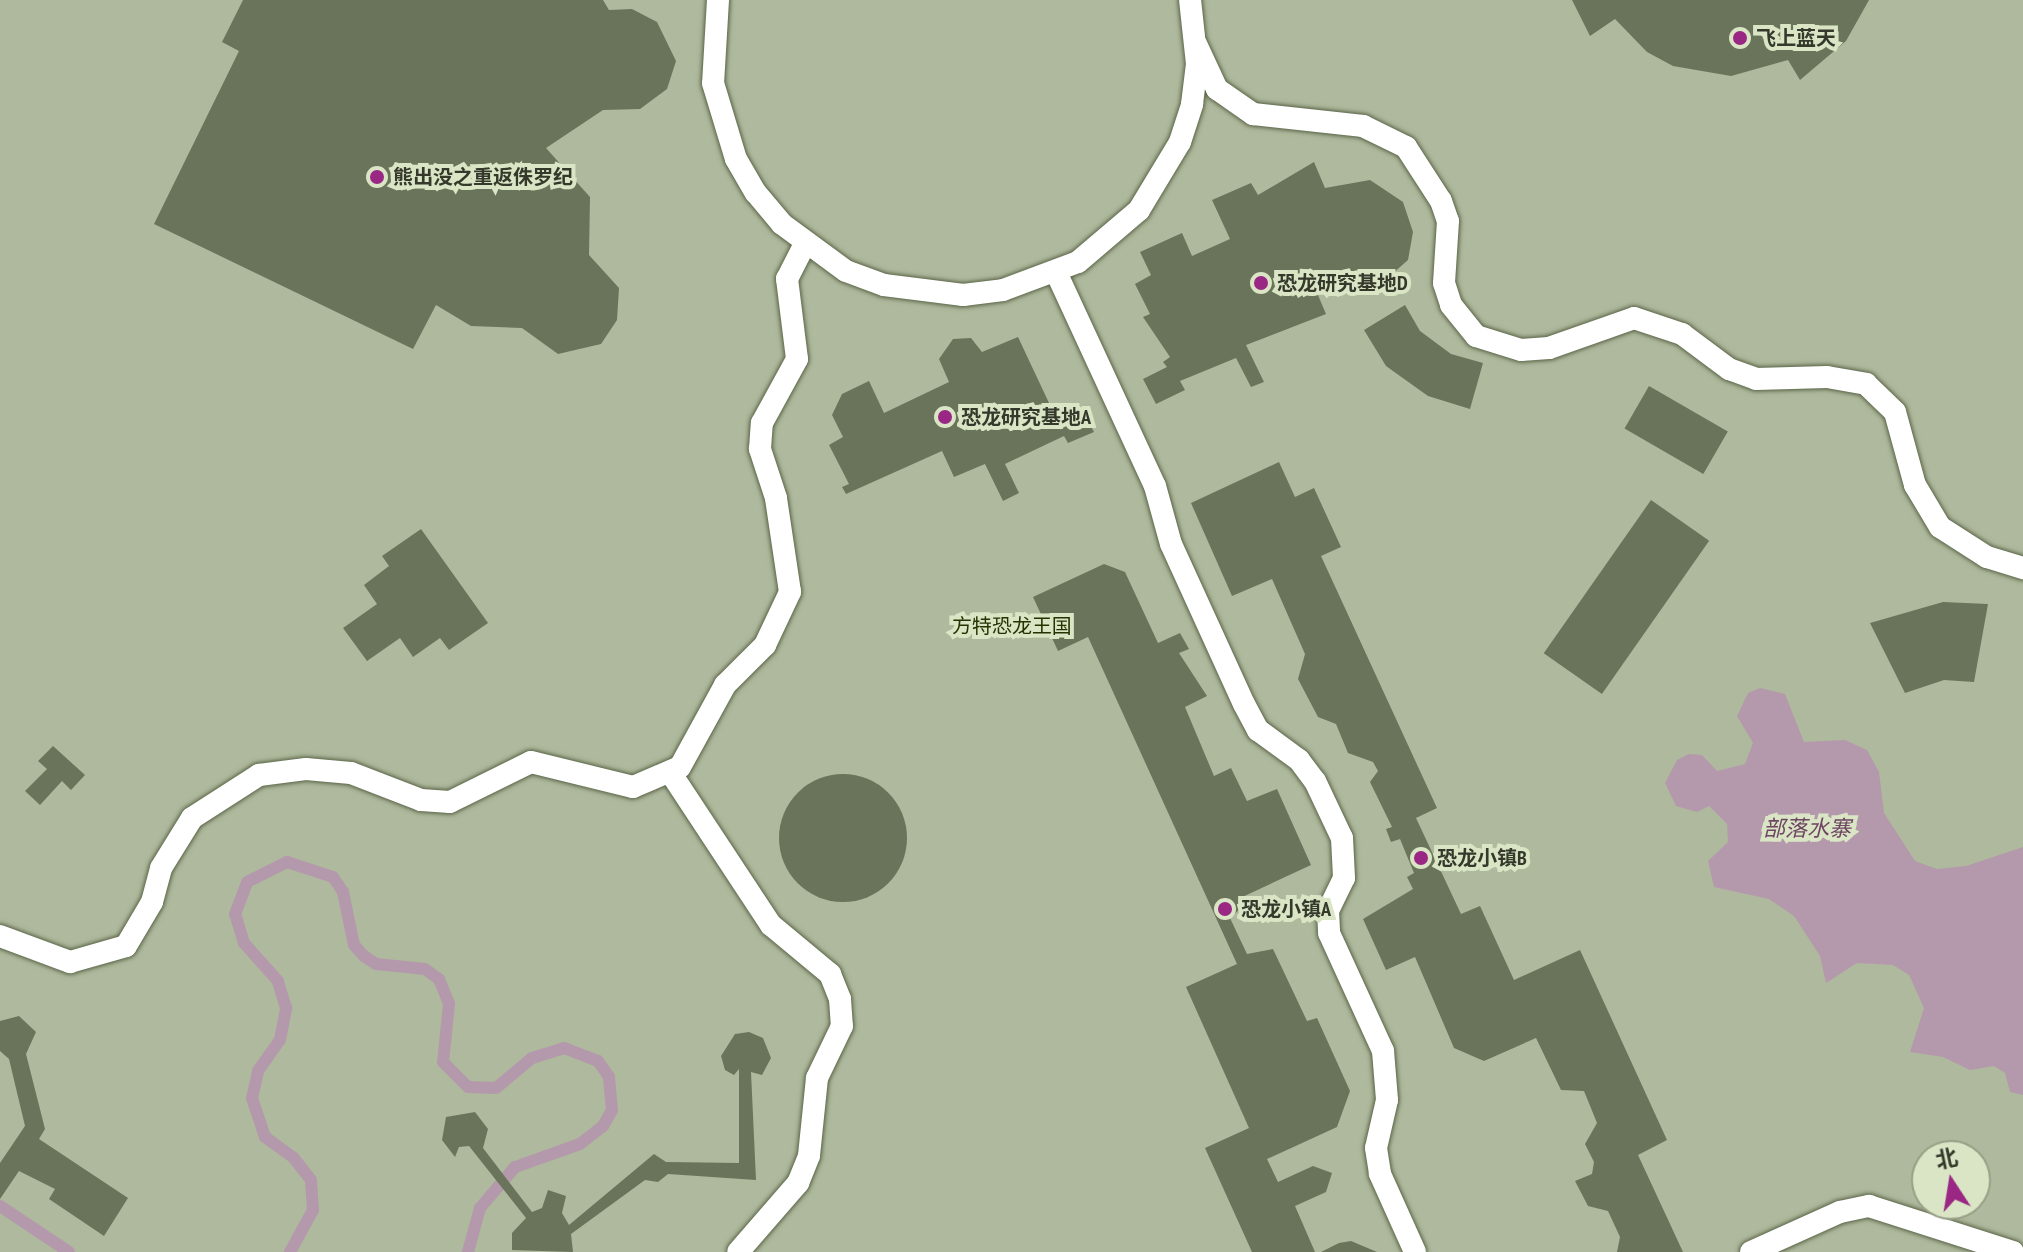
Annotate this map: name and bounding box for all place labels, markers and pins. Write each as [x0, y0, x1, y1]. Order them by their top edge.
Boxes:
place label: 飞上蓝天 [1756, 26, 1836, 50]
marker: 飞上蓝天 [1731, 29, 1749, 47]
place label: 熊出没之重返侏罗纪 [393, 165, 573, 189]
marker: 熊出没之重返侏罗纪 [368, 168, 386, 186]
place label: 恐龙研究基地D [1277, 271, 1408, 295]
marker: 恐龙研究基地D [1252, 274, 1270, 292]
place label: 恐龙研究基地A [961, 405, 1091, 429]
marker: 恐龙研究基地A [936, 408, 954, 426]
place label: 恐龙小镇B [1437, 846, 1527, 870]
marker: 恐龙小镇B [1412, 849, 1430, 867]
place label: 恐龙小镇A [1241, 897, 1331, 921]
marker: 恐龙小镇A [1216, 900, 1234, 918]

